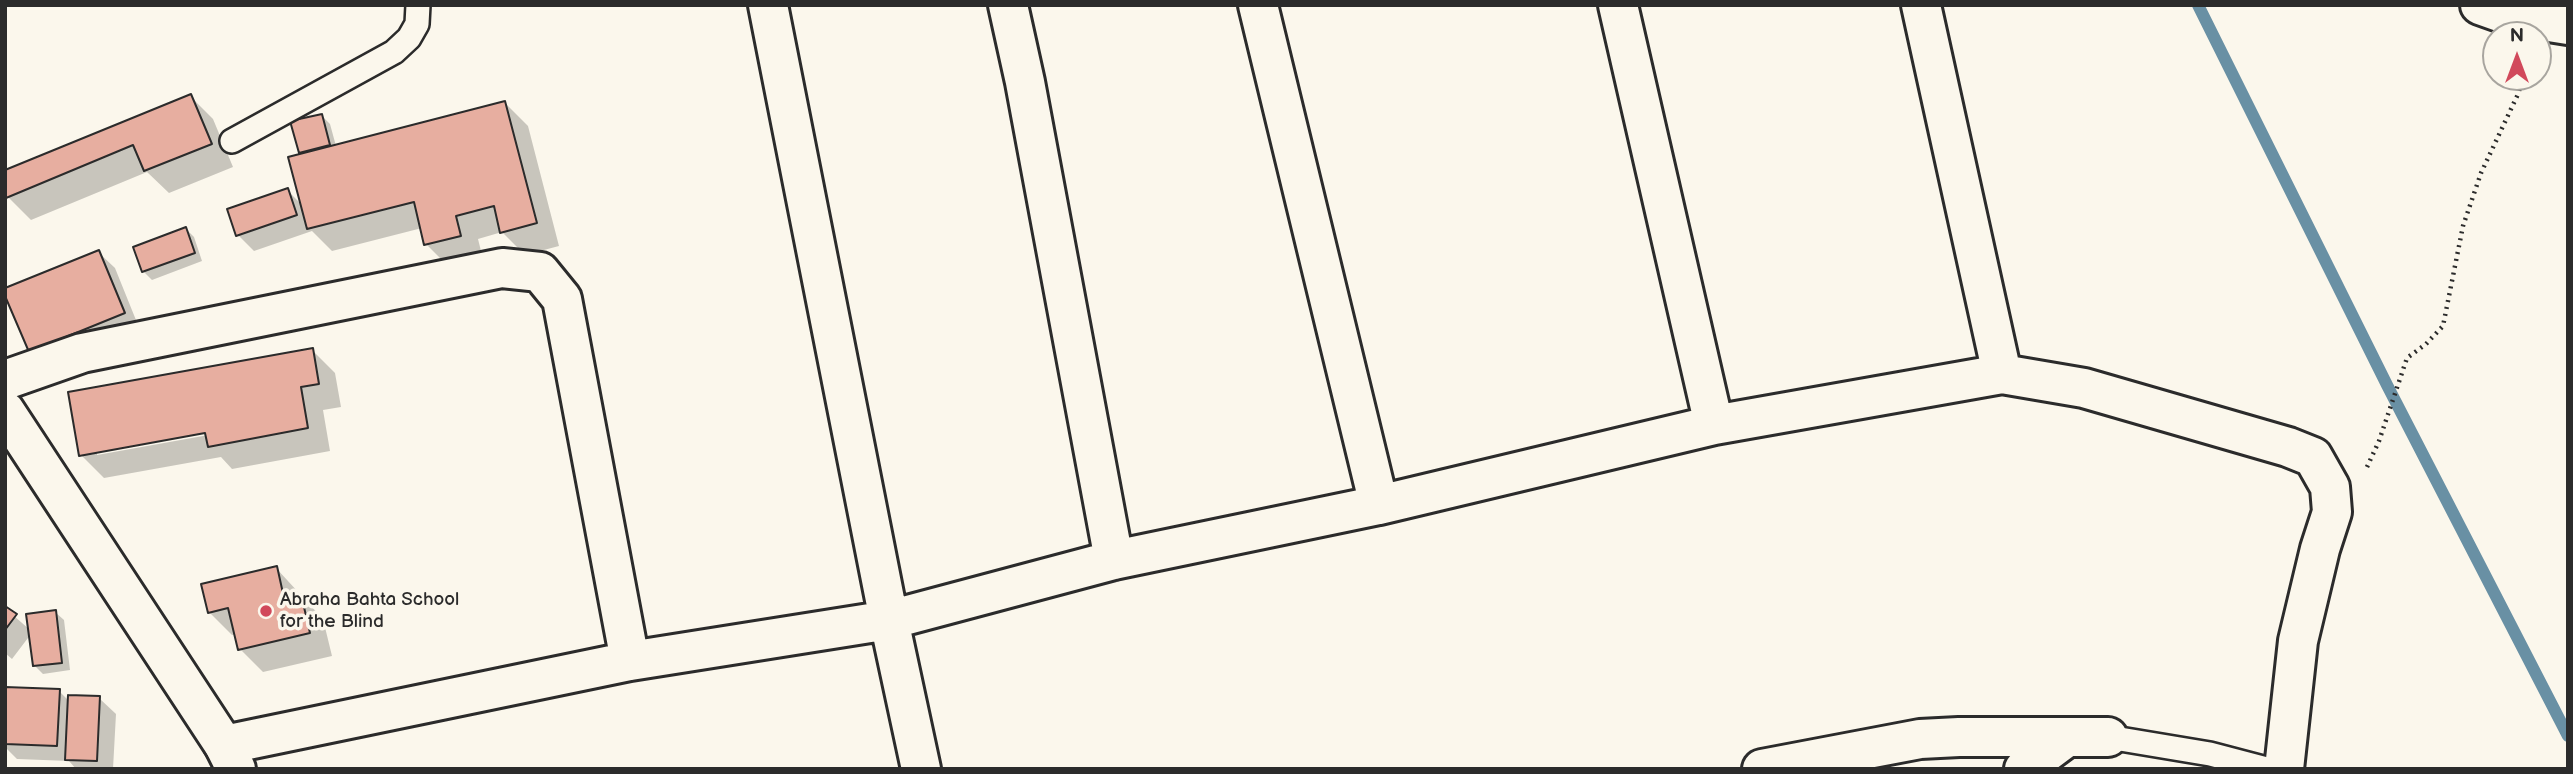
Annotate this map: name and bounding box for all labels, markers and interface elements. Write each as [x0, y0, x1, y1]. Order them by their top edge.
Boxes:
north arrow [2482, 21, 2552, 91]
text: N [2510, 25, 2524, 48]
place label: Abraha Bahta School for the Blind [280, 589, 459, 633]
marker: Abraha Bahta School for the Blind [258, 603, 274, 619]

